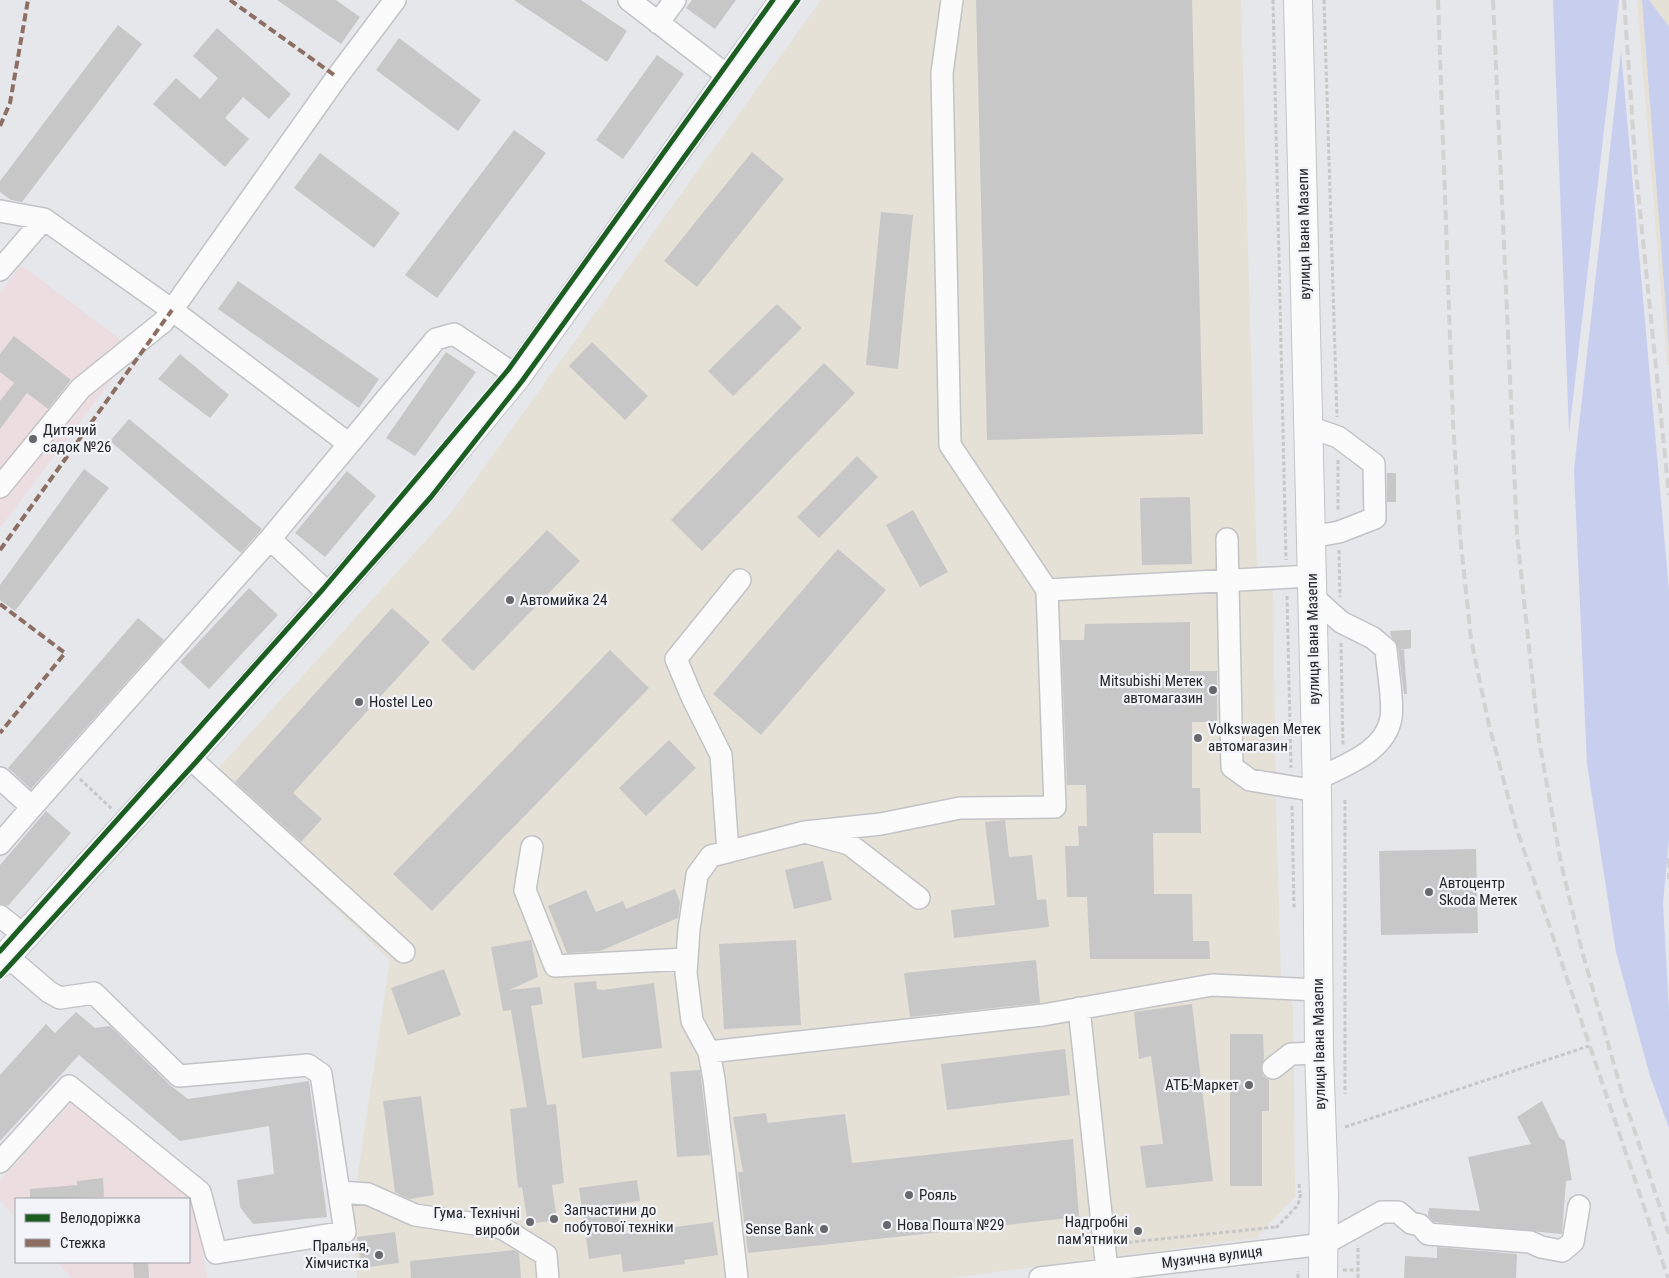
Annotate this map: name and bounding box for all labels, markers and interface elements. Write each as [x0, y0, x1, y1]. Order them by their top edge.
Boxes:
street label: вулиця Івана Мазепи [1294, 168, 1314, 300]
place label: Дитячий садок №26 [43, 421, 111, 456]
marker: Дитячий садок №26 [27, 433, 39, 445]
street label: вулиця Івана Мазепи [1303, 573, 1323, 705]
place label: Автомийка 24 [520, 591, 607, 609]
marker: Автомийка 24 [504, 594, 516, 606]
place label: Mitsubishi Метек автомагазин [1100, 672, 1203, 707]
marker: Mitsubishi Метек автомагазин [1207, 684, 1219, 696]
place label: Hostel Leo [369, 693, 433, 711]
marker: Hostel Leo [353, 696, 365, 708]
place label: Volkswagen Метек автомагазин [1208, 720, 1321, 755]
marker: Volkswagen Метек автомагазин [1192, 732, 1204, 744]
place label: Автоцентр Skoda Метек [1439, 874, 1517, 909]
marker: Автоцентр Skoda Метек [1423, 886, 1435, 898]
street label: вулиця Івана Мазепи [1309, 978, 1329, 1110]
place label: АТБ-Маркет [1165, 1076, 1239, 1094]
marker: АТБ-Маркет [1243, 1079, 1255, 1091]
place label: Рояль [919, 1186, 957, 1204]
marker: Рояль [903, 1189, 915, 1201]
legend [15, 1198, 190, 1263]
place label: Запчастини до побутової техніки [564, 1201, 674, 1236]
place label: Гума. Технічні вироби [433, 1204, 520, 1239]
text: Велодоріжка [60, 1209, 141, 1227]
marker: Запчастини до побутової техніки [548, 1213, 560, 1225]
place label: Надгробні пам'ятники [1057, 1213, 1128, 1248]
marker: Гума. Технічні вироби [524, 1216, 536, 1228]
place label: Нова Пошта №29 [897, 1216, 1004, 1234]
marker: Нова Пошта №29 [881, 1219, 893, 1231]
place label: Sense Bank [745, 1220, 814, 1238]
marker: Sense Bank [818, 1223, 830, 1235]
marker: Надгробні пам'ятники [1132, 1225, 1144, 1237]
text: Стежка [60, 1234, 106, 1252]
place label: Пральня, Хімчистка [305, 1237, 369, 1272]
street label: Музична вулиця [1161, 1242, 1263, 1272]
marker: Пральня, Хімчистка [373, 1249, 385, 1261]

